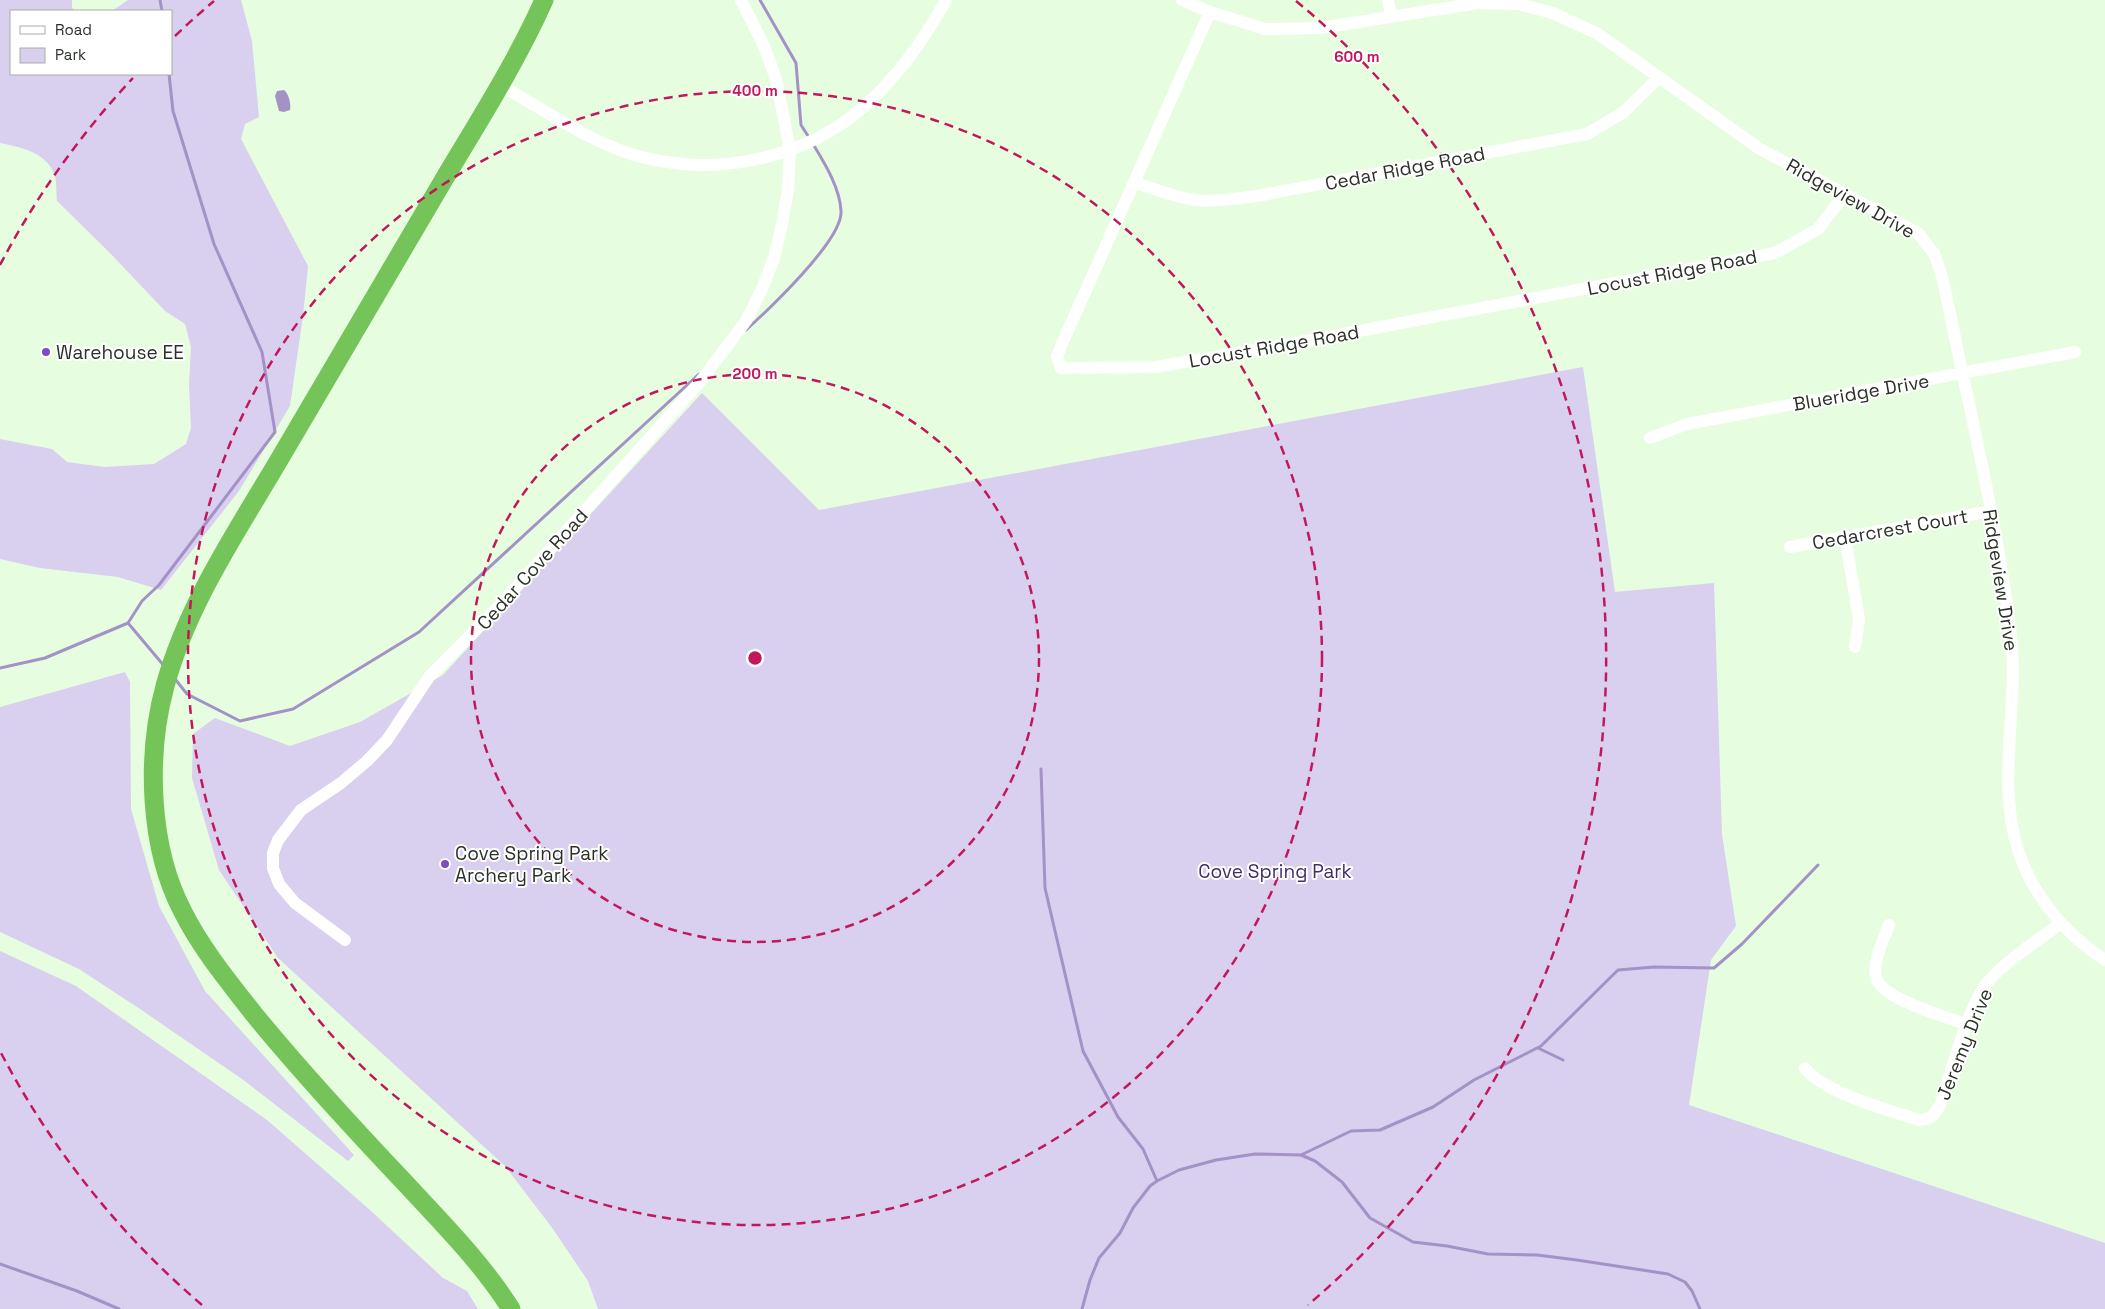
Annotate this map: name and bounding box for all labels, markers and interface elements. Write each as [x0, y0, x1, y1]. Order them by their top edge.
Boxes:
legend [10, 10, 172, 75]
text: Road [55, 20, 92, 39]
text: Park [55, 45, 86, 64]
text: 600 m [1334, 47, 1380, 66]
text: 400 m [732, 81, 778, 100]
street label: Cedar Ridge Road [1323, 141, 1487, 196]
street label: Ridgeview Drive [1782, 153, 1920, 244]
street label: Locust Ridge Road [1585, 244, 1759, 301]
street label: Locust Ridge Road [1187, 319, 1361, 374]
place label: Warehouse EE [56, 340, 184, 365]
marker: Warehouse EE [40, 346, 52, 358]
text: 200 m [733, 364, 777, 383]
street label: Blueridge Drive [1791, 368, 1931, 417]
street label: Cedar Cove Road [471, 503, 593, 635]
street label: Cedarcrest Court [1810, 503, 1970, 555]
street label: Ridgeview Drive [1977, 507, 2024, 653]
centre of rings [746, 649, 764, 667]
place label: Cove Spring Park Archery Park [455, 841, 608, 888]
marker: Cove Spring Park Archery Park [439, 858, 451, 870]
park label: Cove Spring Park [1198, 859, 1352, 884]
street label: Jeremy Drive [1931, 985, 1998, 1104]

